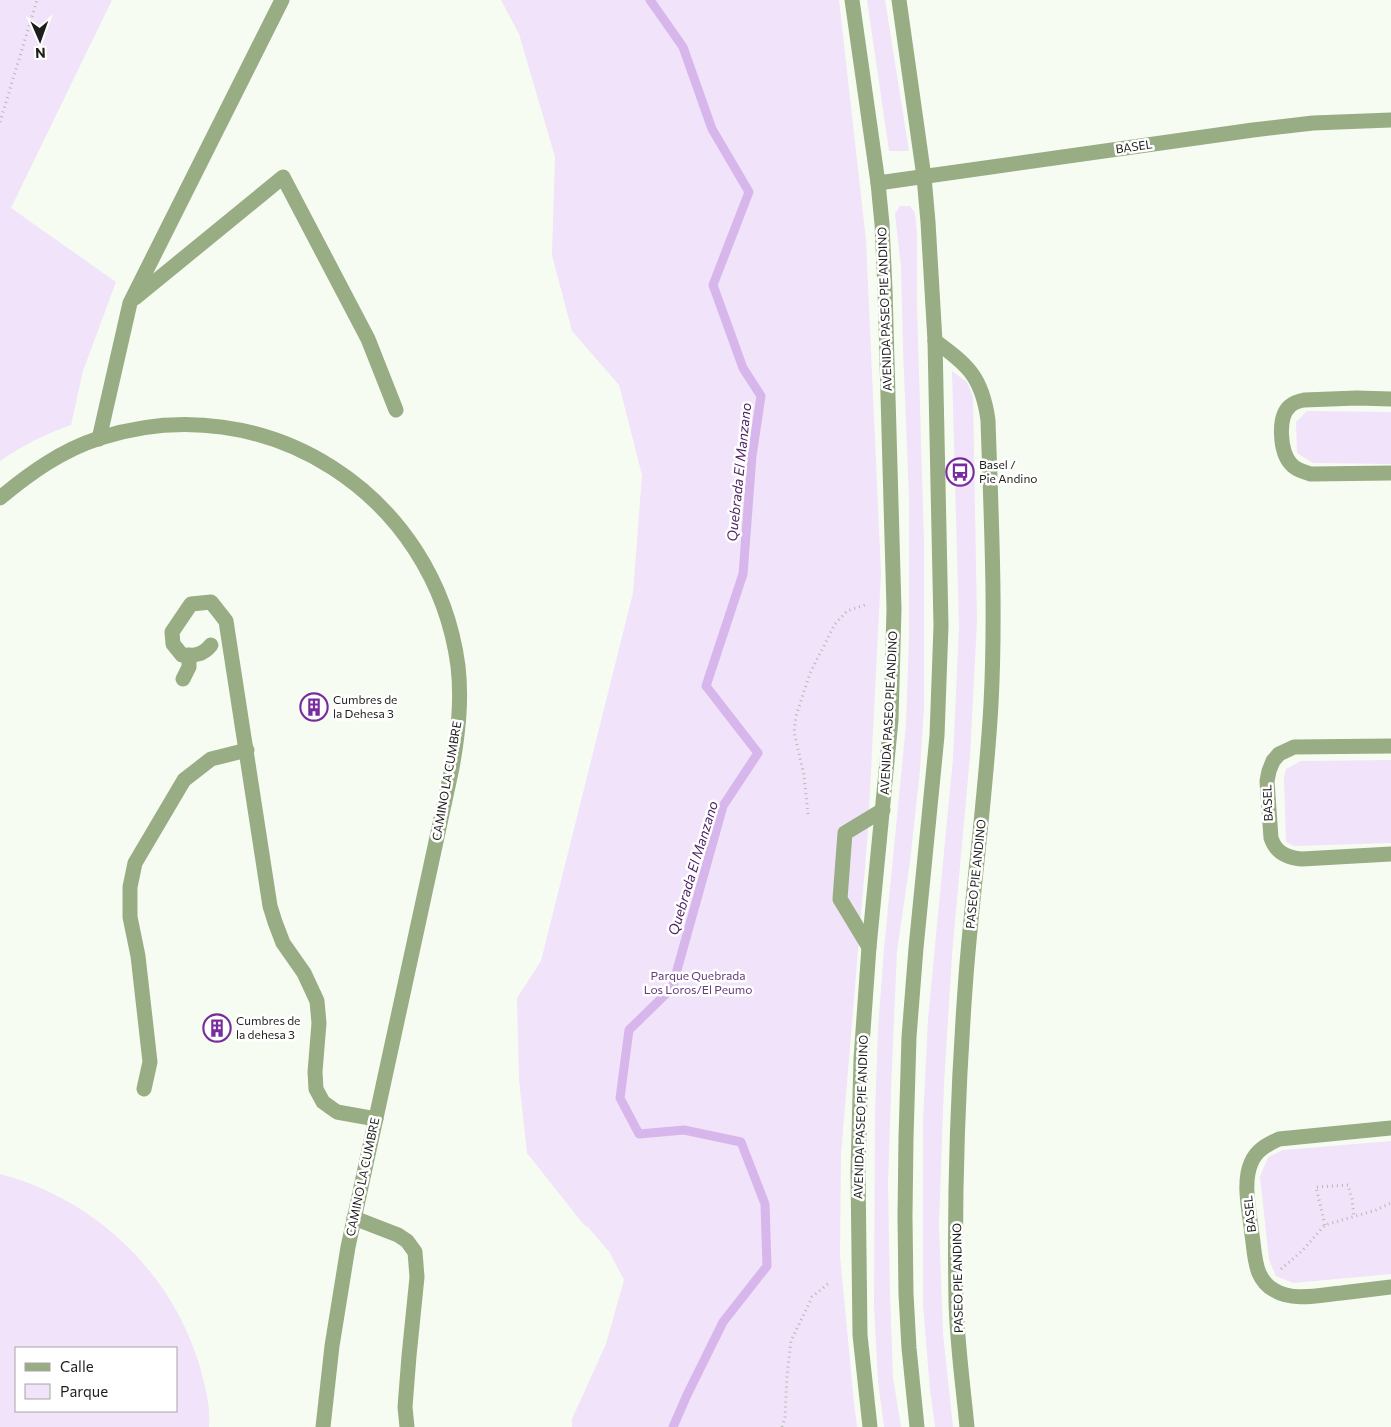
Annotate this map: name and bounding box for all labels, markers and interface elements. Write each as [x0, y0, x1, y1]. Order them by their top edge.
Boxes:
north arrow [15, 15, 65, 65]
text: N [35, 45, 46, 62]
street label: BASEL [1115, 136, 1153, 156]
street label: AVENIDA PASEO PIE ANDINO [874, 226, 894, 391]
water label: Quebrada El Manzano [723, 402, 754, 542]
bus stop icon: Basel / Pie Andino [945, 457, 975, 487]
place label: Basel / Pie Andino [979, 457, 1037, 485]
street label: AVENIDA PASEO PIE ANDINO [877, 630, 899, 795]
building icon: Cumbres de la Dehesa 3 [299, 692, 329, 722]
place label: Cumbres de la Dehesa 3 [333, 692, 397, 720]
street label: CAMINO LA CUMBRE [429, 720, 463, 842]
street label: BASEL [1259, 784, 1275, 822]
water label: Quebrada El Manzano [664, 799, 721, 937]
street label: PASEO PIE ANDINO [962, 818, 988, 929]
park label: Parque Quebrada Los Loros/El Peumo [644, 968, 752, 996]
building icon: Cumbres de la dehesa 3 [202, 1013, 232, 1043]
place label: Cumbres de la dehesa 3 [236, 1013, 300, 1041]
street label: AVENIDA PASEO PIE ANDINO [850, 1034, 870, 1199]
street label: CAMINO LA CUMBRE [343, 1116, 381, 1238]
street label: BASEL [1240, 1195, 1258, 1233]
street label: PASEO PIE ANDINO [949, 1223, 965, 1333]
legend [15, 1347, 178, 1412]
text: Calle [60, 1357, 94, 1375]
text: Parque [60, 1382, 108, 1400]

